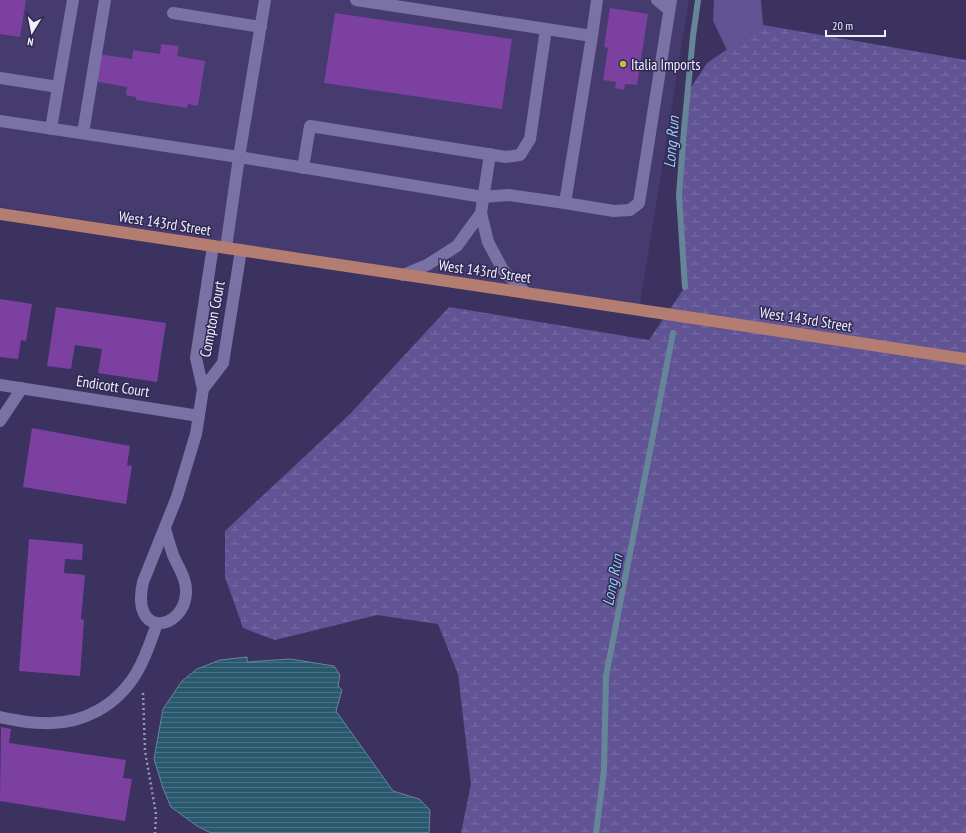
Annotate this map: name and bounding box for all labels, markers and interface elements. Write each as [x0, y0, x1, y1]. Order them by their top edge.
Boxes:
north arrow [12, 12, 52, 52]
scale bar [826, 12, 885, 38]
text: 20 m [832, 18, 853, 33]
text: N [26, 34, 34, 49]
place label: Italia Imports [631, 55, 700, 74]
marker: Italia Imports [618, 59, 628, 69]
water label: Long Run [659, 114, 683, 169]
street label: West 143rd Street [117, 206, 213, 240]
street label: West 143rd Street [438, 255, 532, 287]
street label: Compton Court [195, 279, 229, 359]
street label: West 143rd Street [758, 302, 854, 336]
street label: Endicott Court [75, 371, 151, 401]
water label: Long Run [597, 552, 627, 607]

